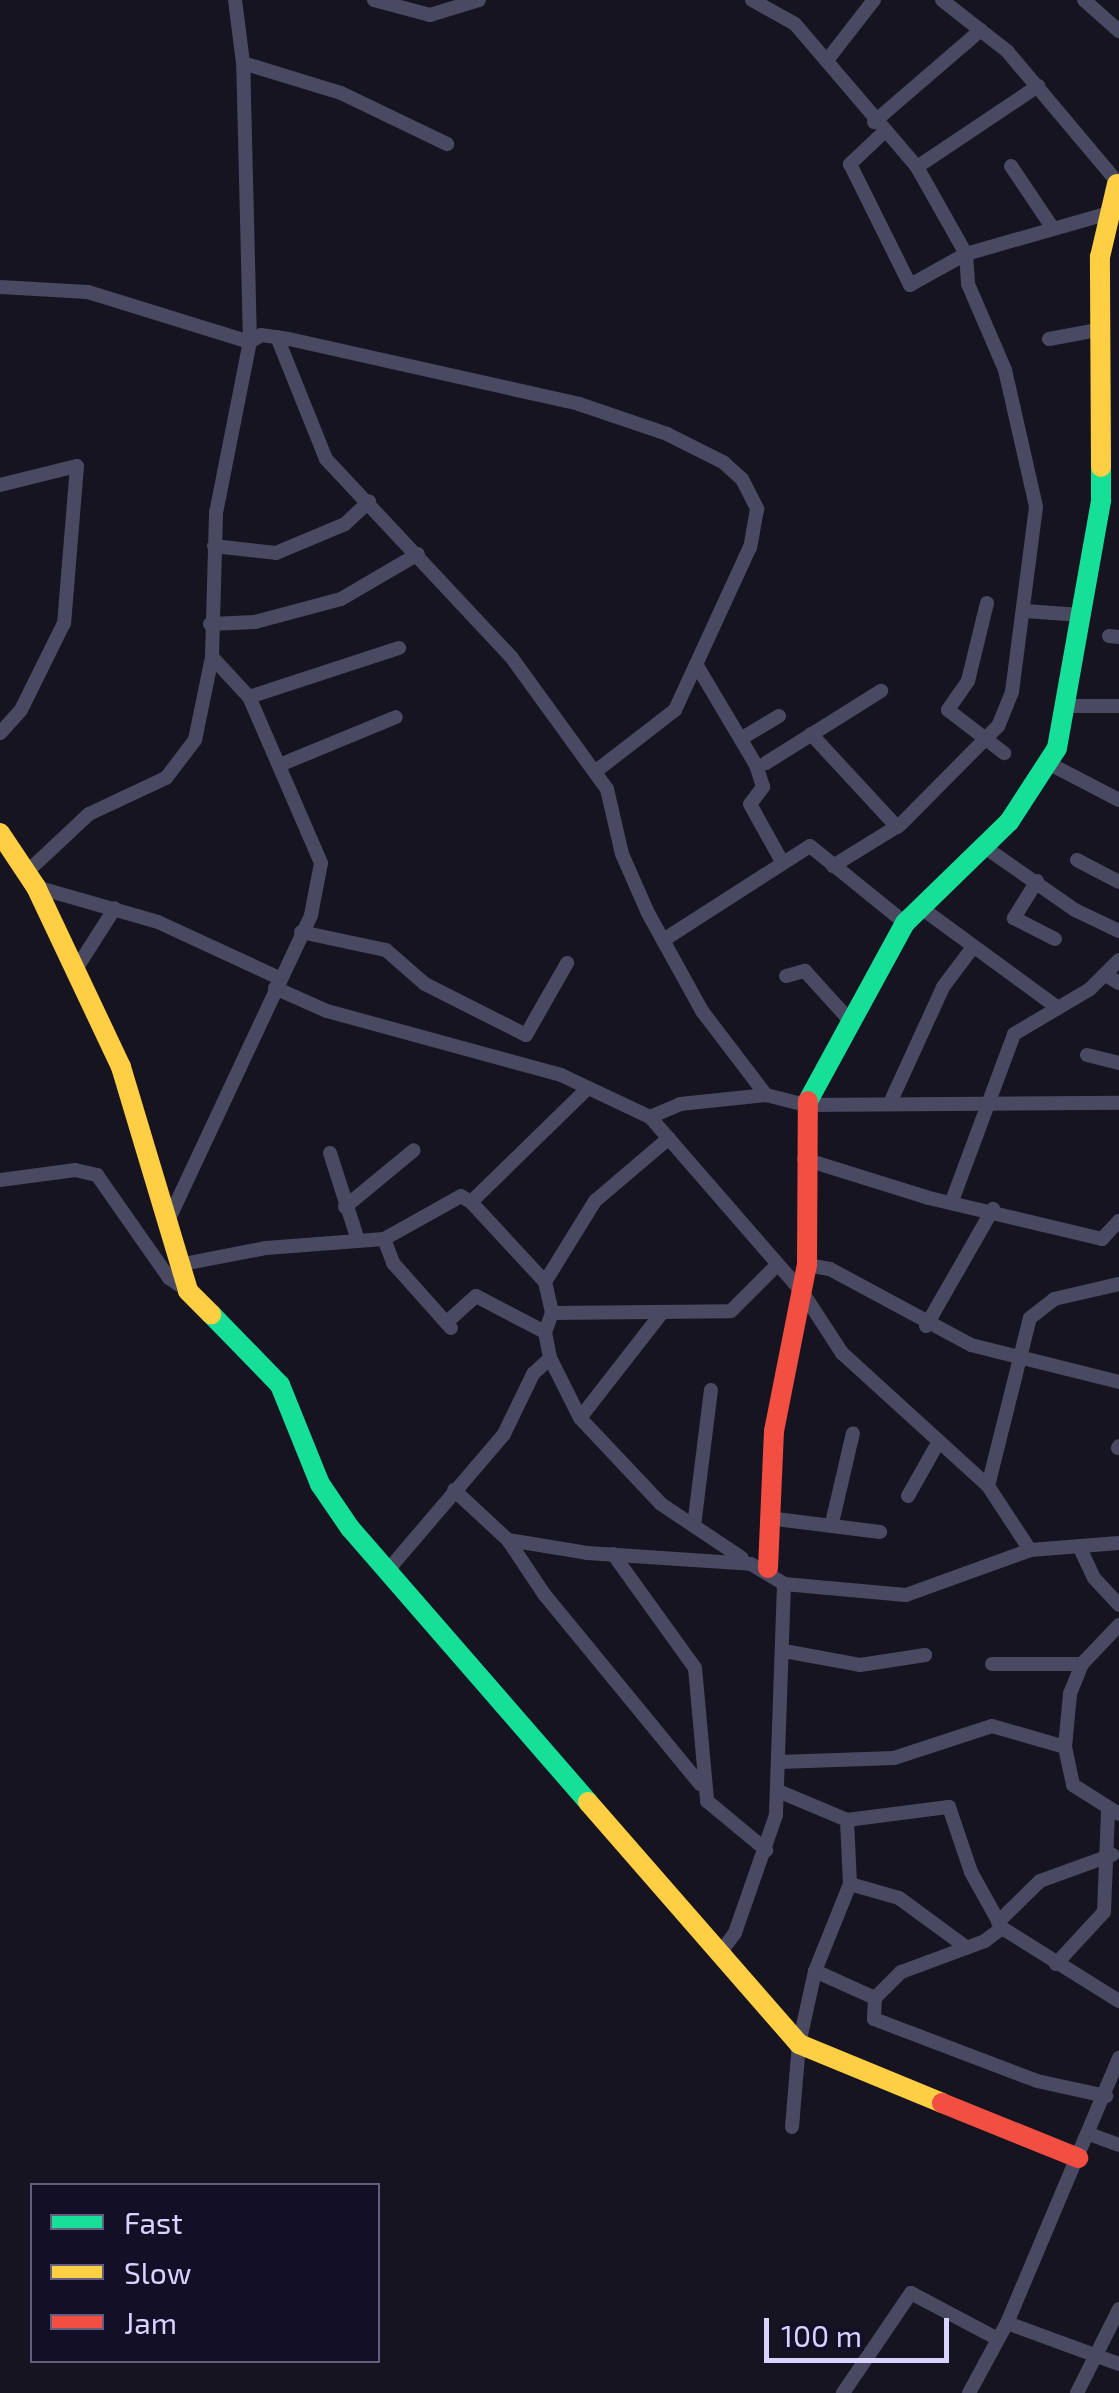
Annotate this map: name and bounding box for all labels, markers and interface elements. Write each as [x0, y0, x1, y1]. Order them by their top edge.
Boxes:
legend [30, 2183, 380, 2363]
text: Fast [124, 2204, 183, 2240]
text: Slow [124, 2254, 191, 2290]
scale bar [769, 2298, 954, 2360]
text: Jam [124, 2304, 177, 2340]
text: 100 m [781, 2317, 862, 2353]

